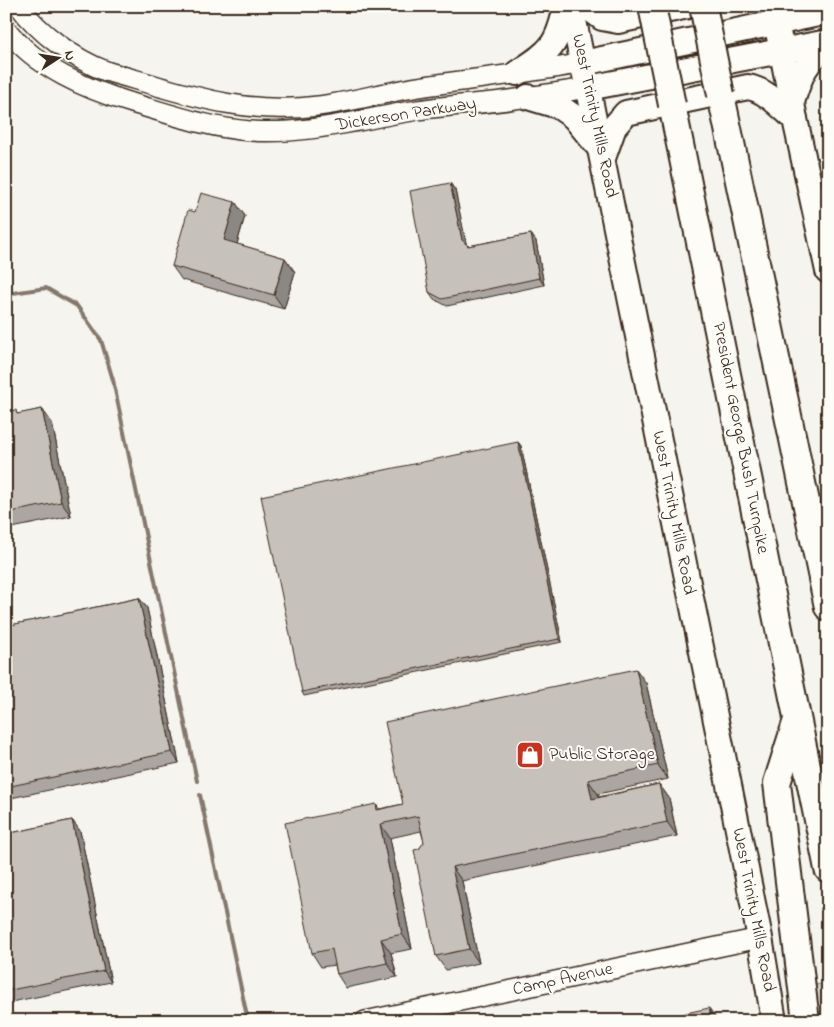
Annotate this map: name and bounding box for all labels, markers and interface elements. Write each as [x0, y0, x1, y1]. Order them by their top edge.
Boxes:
north arrow [32, 32, 82, 82]
street label: West Trinity Mills Road [564, 32, 624, 200]
text: N [58, 49, 81, 62]
street label: Dickerson Parkway [333, 91, 478, 139]
street label: President George Bush Turnpike [704, 320, 775, 557]
street label: West Trinity Mills Road [644, 429, 702, 597]
shop icon: Public Storage [515, 740, 545, 770]
place label: Public Storage [549, 742, 656, 769]
street label: West Trinity Mills Road [724, 826, 782, 994]
street label: Camp Avenue [511, 957, 616, 1003]

